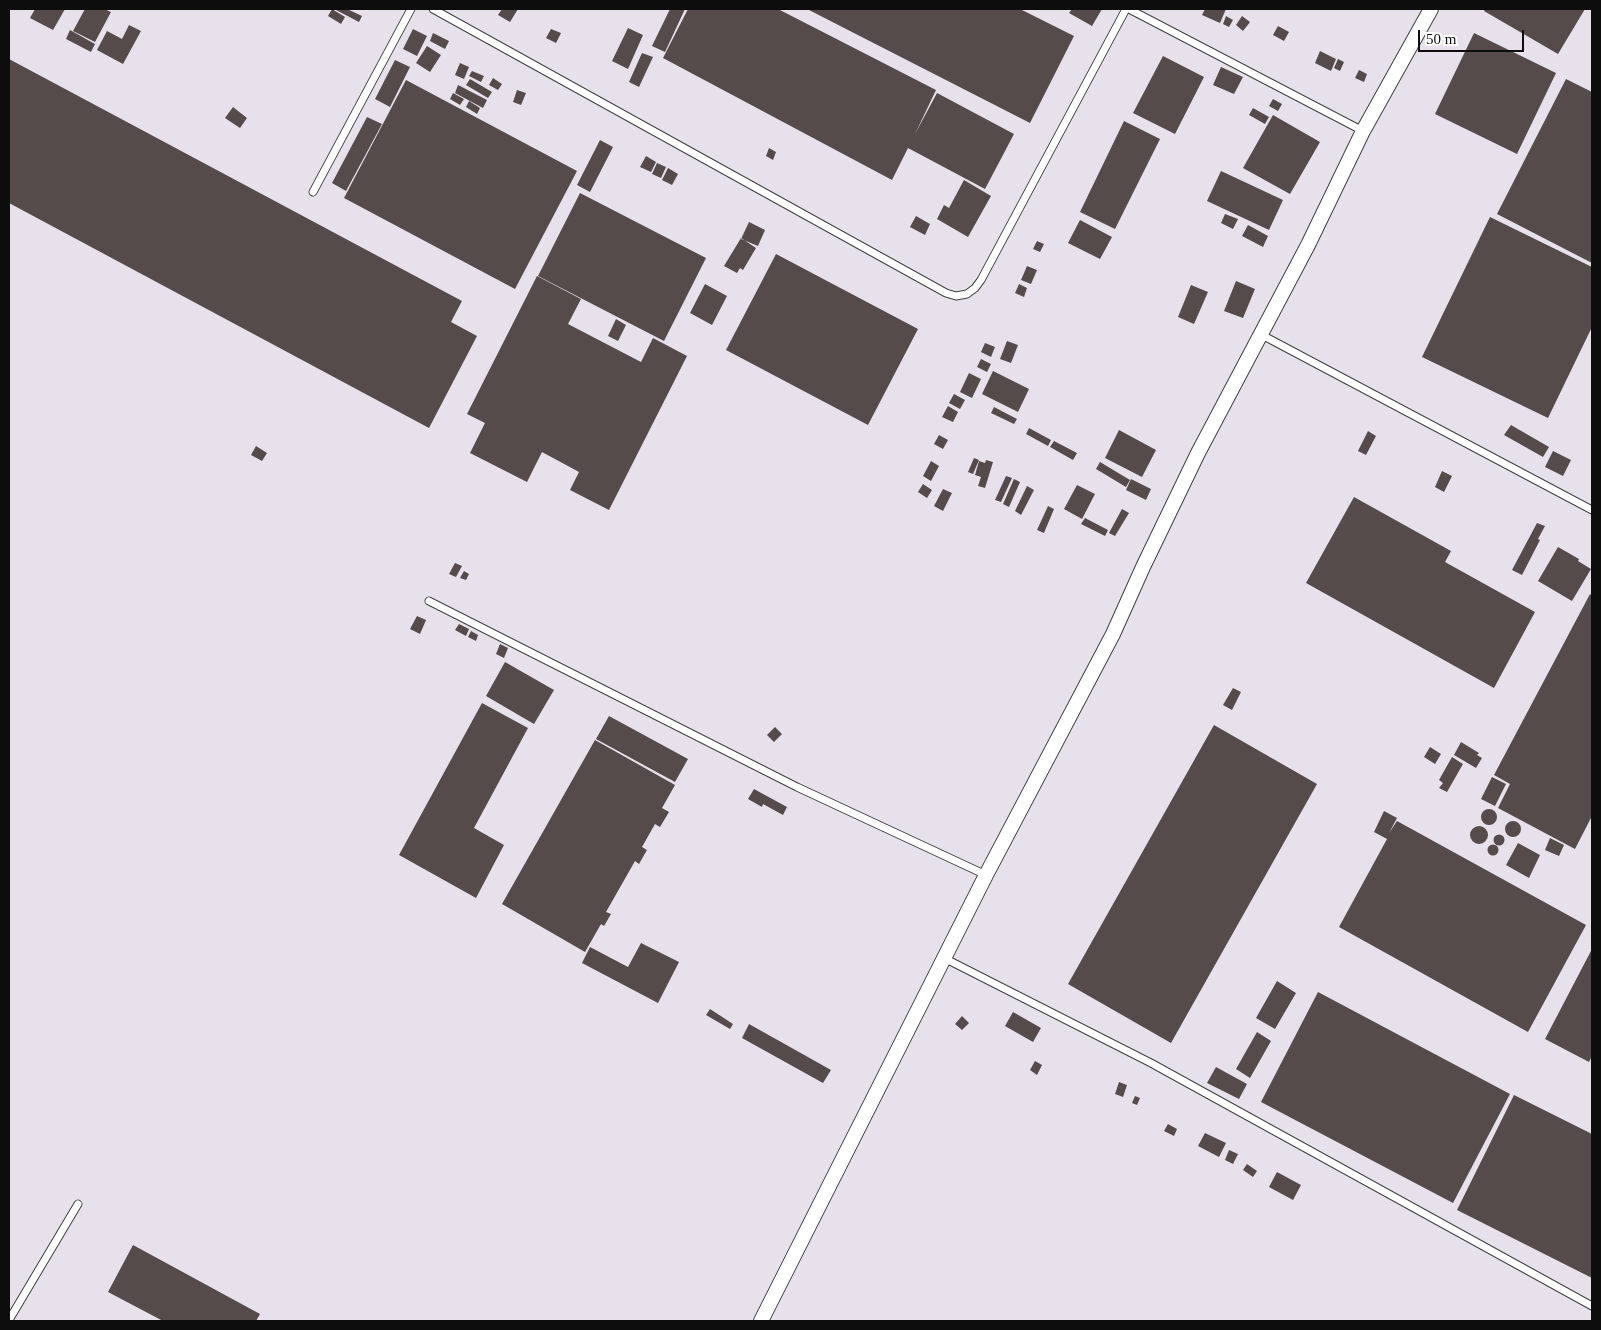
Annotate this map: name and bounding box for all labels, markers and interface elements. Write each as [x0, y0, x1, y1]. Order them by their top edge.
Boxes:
scale bar [1421, 20, 1527, 52]
text: 50 m [1426, 31, 1456, 47]

